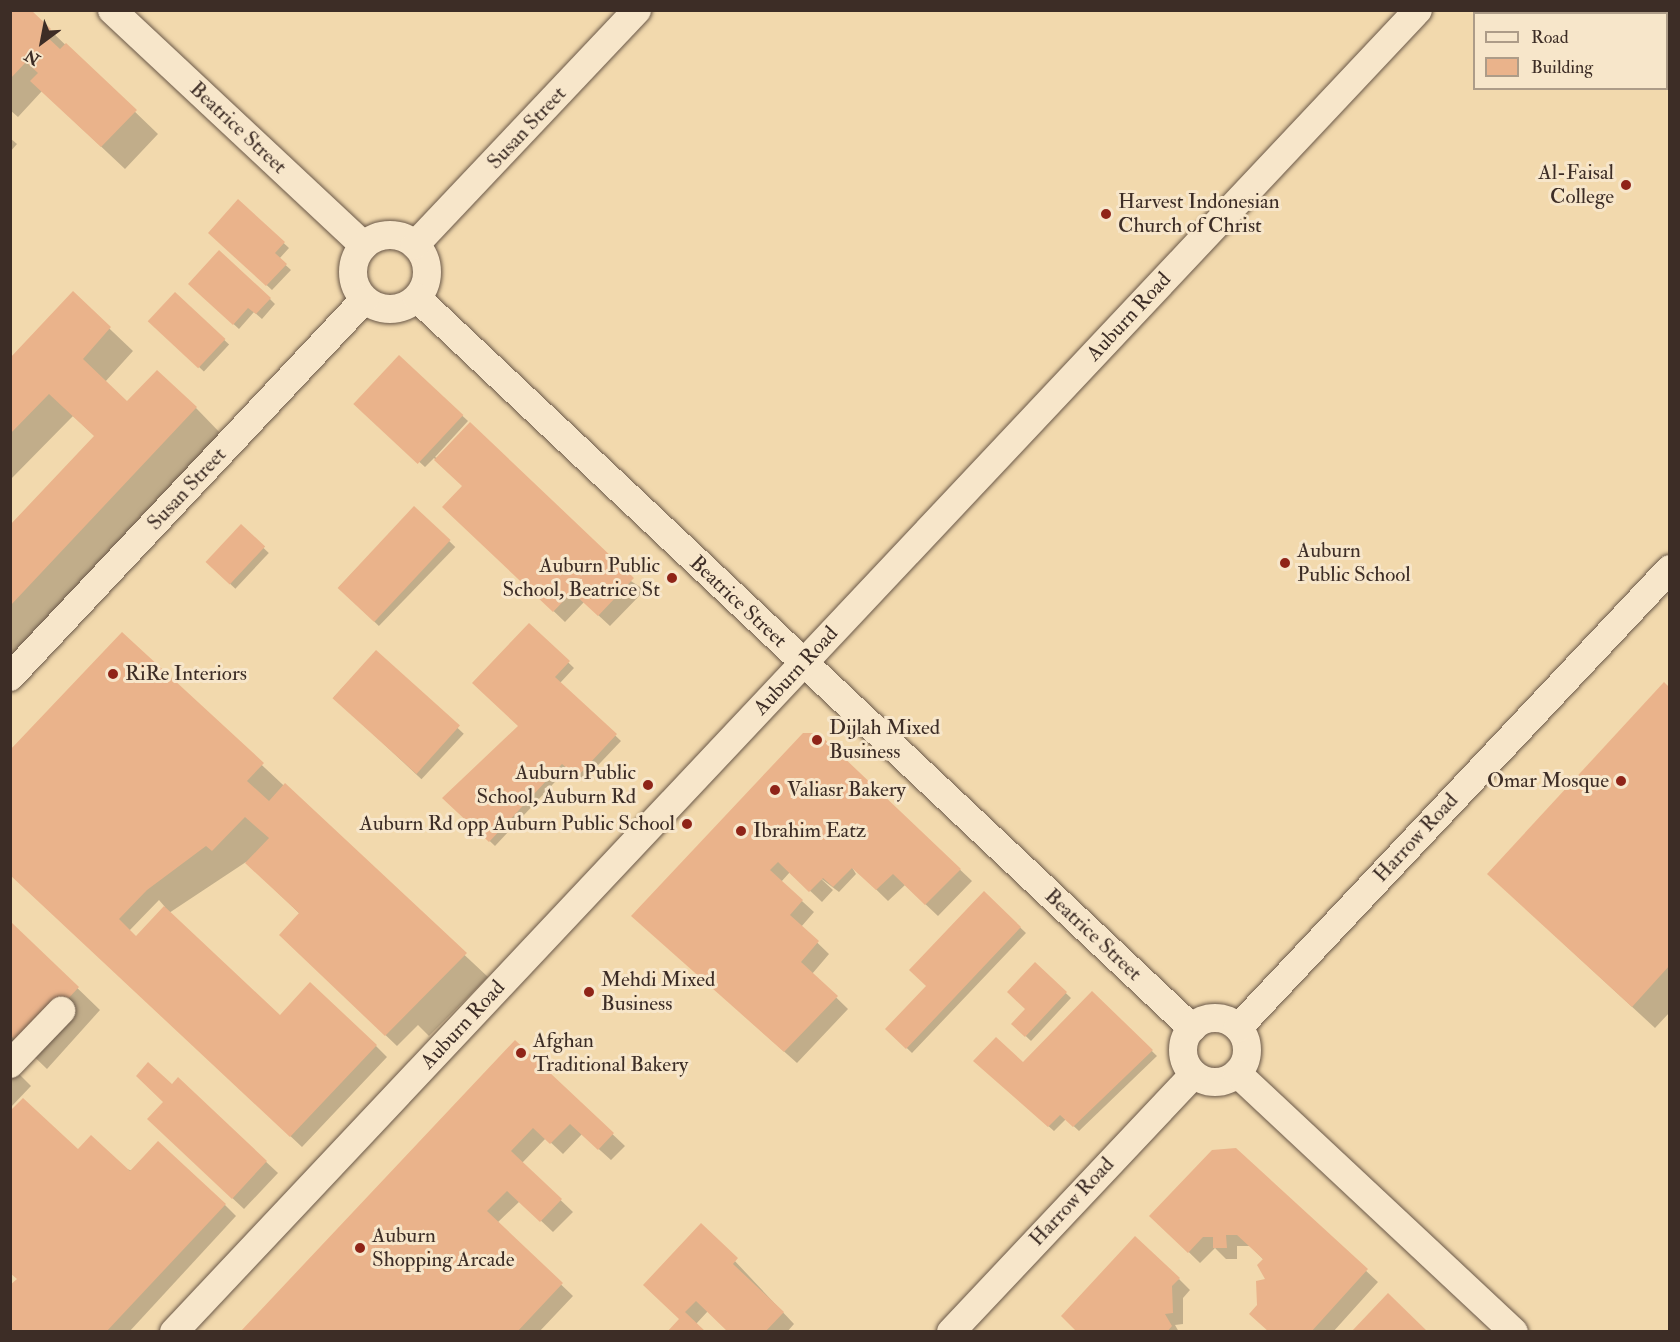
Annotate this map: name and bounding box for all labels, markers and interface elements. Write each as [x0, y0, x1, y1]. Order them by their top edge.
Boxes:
north arrow [12, 12, 72, 72]
legend [1473, 12, 1668, 90]
text: Road [1531, 26, 1569, 49]
text: N [21, 45, 44, 70]
text: Building [1531, 56, 1593, 79]
street label: Beatrice Street [184, 77, 292, 179]
street label: Susan Street [482, 81, 572, 175]
place label: Al-Faisal College [1538, 160, 1614, 210]
marker: Al-Faisal College [1619, 178, 1633, 192]
place label: Harvest Indonesian Church of Christ [1118, 189, 1279, 239]
marker: Harvest Indonesian Church of Christ [1099, 207, 1113, 221]
street label: Auburn Road [1082, 267, 1176, 367]
street label: Susan Street [142, 442, 232, 536]
place label: Auburn Public School [1297, 538, 1411, 588]
street label: Beatrice Street [684, 551, 792, 653]
place label: Auburn Public School, Beatrice St [502, 553, 660, 603]
marker: Auburn Public School [1278, 556, 1292, 570]
marker: Auburn Public School, Beatrice St [665, 571, 679, 585]
street label: Auburn Road [749, 621, 843, 721]
place label: RiRe Interiors [125, 661, 247, 687]
marker: RiRe Interiors [106, 667, 120, 681]
place label: Dijlah Mixed Business [829, 715, 940, 765]
marker: Dijlah Mixed Business [810, 733, 824, 747]
place label: Auburn Public School, Auburn Rd [477, 760, 636, 810]
place label: Omar Mosque [1487, 768, 1609, 794]
marker: Omar Mosque [1614, 774, 1628, 788]
place label: Valiasr Bakery [787, 777, 906, 803]
marker: Auburn Public School, Auburn Rd [641, 778, 655, 792]
marker: Valiasr Bakery [768, 783, 782, 797]
street label: Harrow Road [1368, 788, 1464, 888]
place label: Auburn Rd opp Auburn Public School [360, 811, 675, 837]
marker: Auburn Rd opp Auburn Public School [680, 817, 694, 831]
place label: Ibrahim Eatz [753, 818, 866, 844]
marker: Ibrahim Eatz [734, 824, 748, 838]
street label: Beatrice Street [1039, 884, 1147, 986]
place label: Mehdi Mixed Business [601, 967, 715, 1017]
street label: Auburn Road [416, 975, 510, 1075]
marker: Mehdi Mixed Business [582, 985, 596, 999]
place label: Afghan Traditional Bakery [533, 1028, 688, 1078]
marker: Afghan Traditional Bakery [514, 1046, 528, 1060]
street label: Harrow Road [1024, 1152, 1120, 1252]
place label: Auburn Shopping Arcade [372, 1223, 514, 1273]
marker: Auburn Shopping Arcade [353, 1241, 367, 1255]

